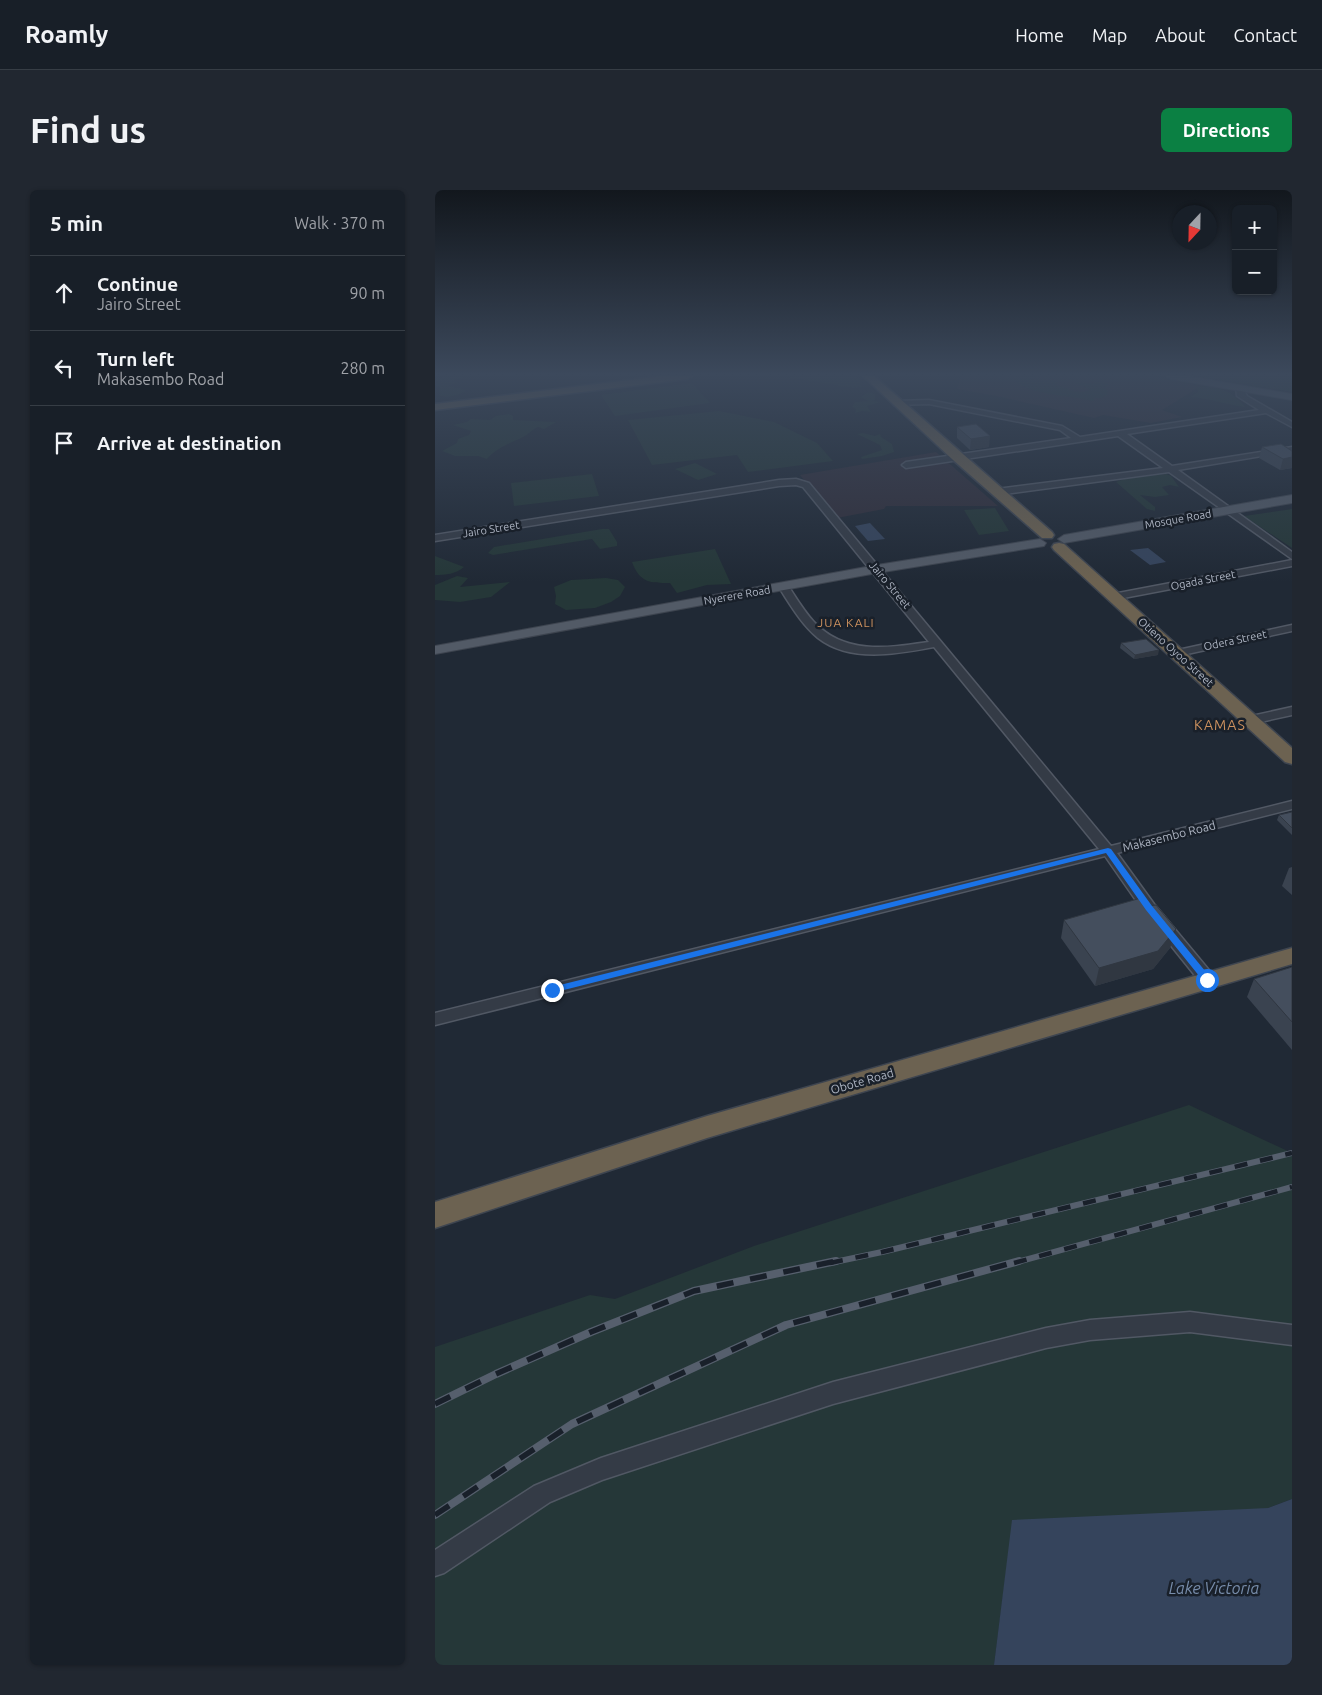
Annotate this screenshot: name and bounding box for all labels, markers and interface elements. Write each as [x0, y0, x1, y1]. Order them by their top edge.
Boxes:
text: Roamly [25, 21, 108, 48]
text: Home [1015, 25, 1064, 45]
text: Map [1092, 25, 1127, 45]
text: About [1155, 25, 1205, 45]
text: Contact [1233, 25, 1297, 45]
button: Directions [1161, 108, 1292, 152]
text: Find us [30, 110, 146, 150]
north arrow [1172, 205, 1217, 250]
map controls [1232, 205, 1277, 295]
button: + [1232, 205, 1277, 250]
text: 5 min [50, 211, 103, 235]
text: Walk · 370 m [294, 214, 385, 232]
button: − [1232, 250, 1277, 295]
text: Continue [97, 273, 178, 295]
icon: ahead [50, 279, 78, 307]
text: 90 m [349, 284, 385, 302]
text: Jairo Street [97, 295, 181, 313]
text: Turn left [97, 348, 175, 370]
icon: left [50, 354, 78, 382]
text: 280 m [340, 359, 385, 377]
text: Makasembo Road [97, 370, 224, 388]
icon: arrive [50, 429, 78, 457]
text: Arrive at destination [97, 432, 282, 454]
street label: Mosque Road [1144, 507, 1212, 531]
street label: Jairo Street [462, 518, 521, 539]
street label: Jairo Street [867, 559, 914, 611]
street label: Ogada Street [1170, 568, 1237, 592]
street label: Nyerere Road [703, 583, 771, 607]
street label: Otieno Oyoo Street [1136, 615, 1216, 689]
district label: JUA KALI [817, 616, 875, 629]
street label: Odera Street [1202, 627, 1268, 653]
district label: KAMAS [1194, 717, 1246, 733]
street label: Makasembo Road [1121, 818, 1217, 854]
route start [1196, 969, 1219, 992]
route end [541, 979, 564, 1002]
street label: Obote Road [829, 1066, 895, 1096]
water label: Lake Victoria [1169, 1579, 1260, 1597]

